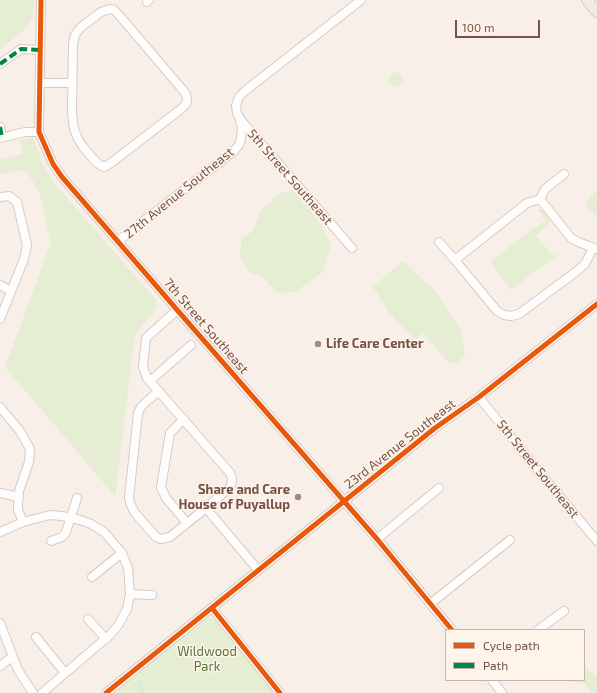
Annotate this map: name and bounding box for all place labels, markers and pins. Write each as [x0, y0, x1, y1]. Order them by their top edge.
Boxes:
place label: Life Care Center [326, 336, 424, 352]
marker: Life Care Center [313, 339, 323, 349]
place label: Share and Care House of Puyallup [178, 482, 290, 513]
marker: Share and Care House of Puyallup [293, 492, 303, 502]

